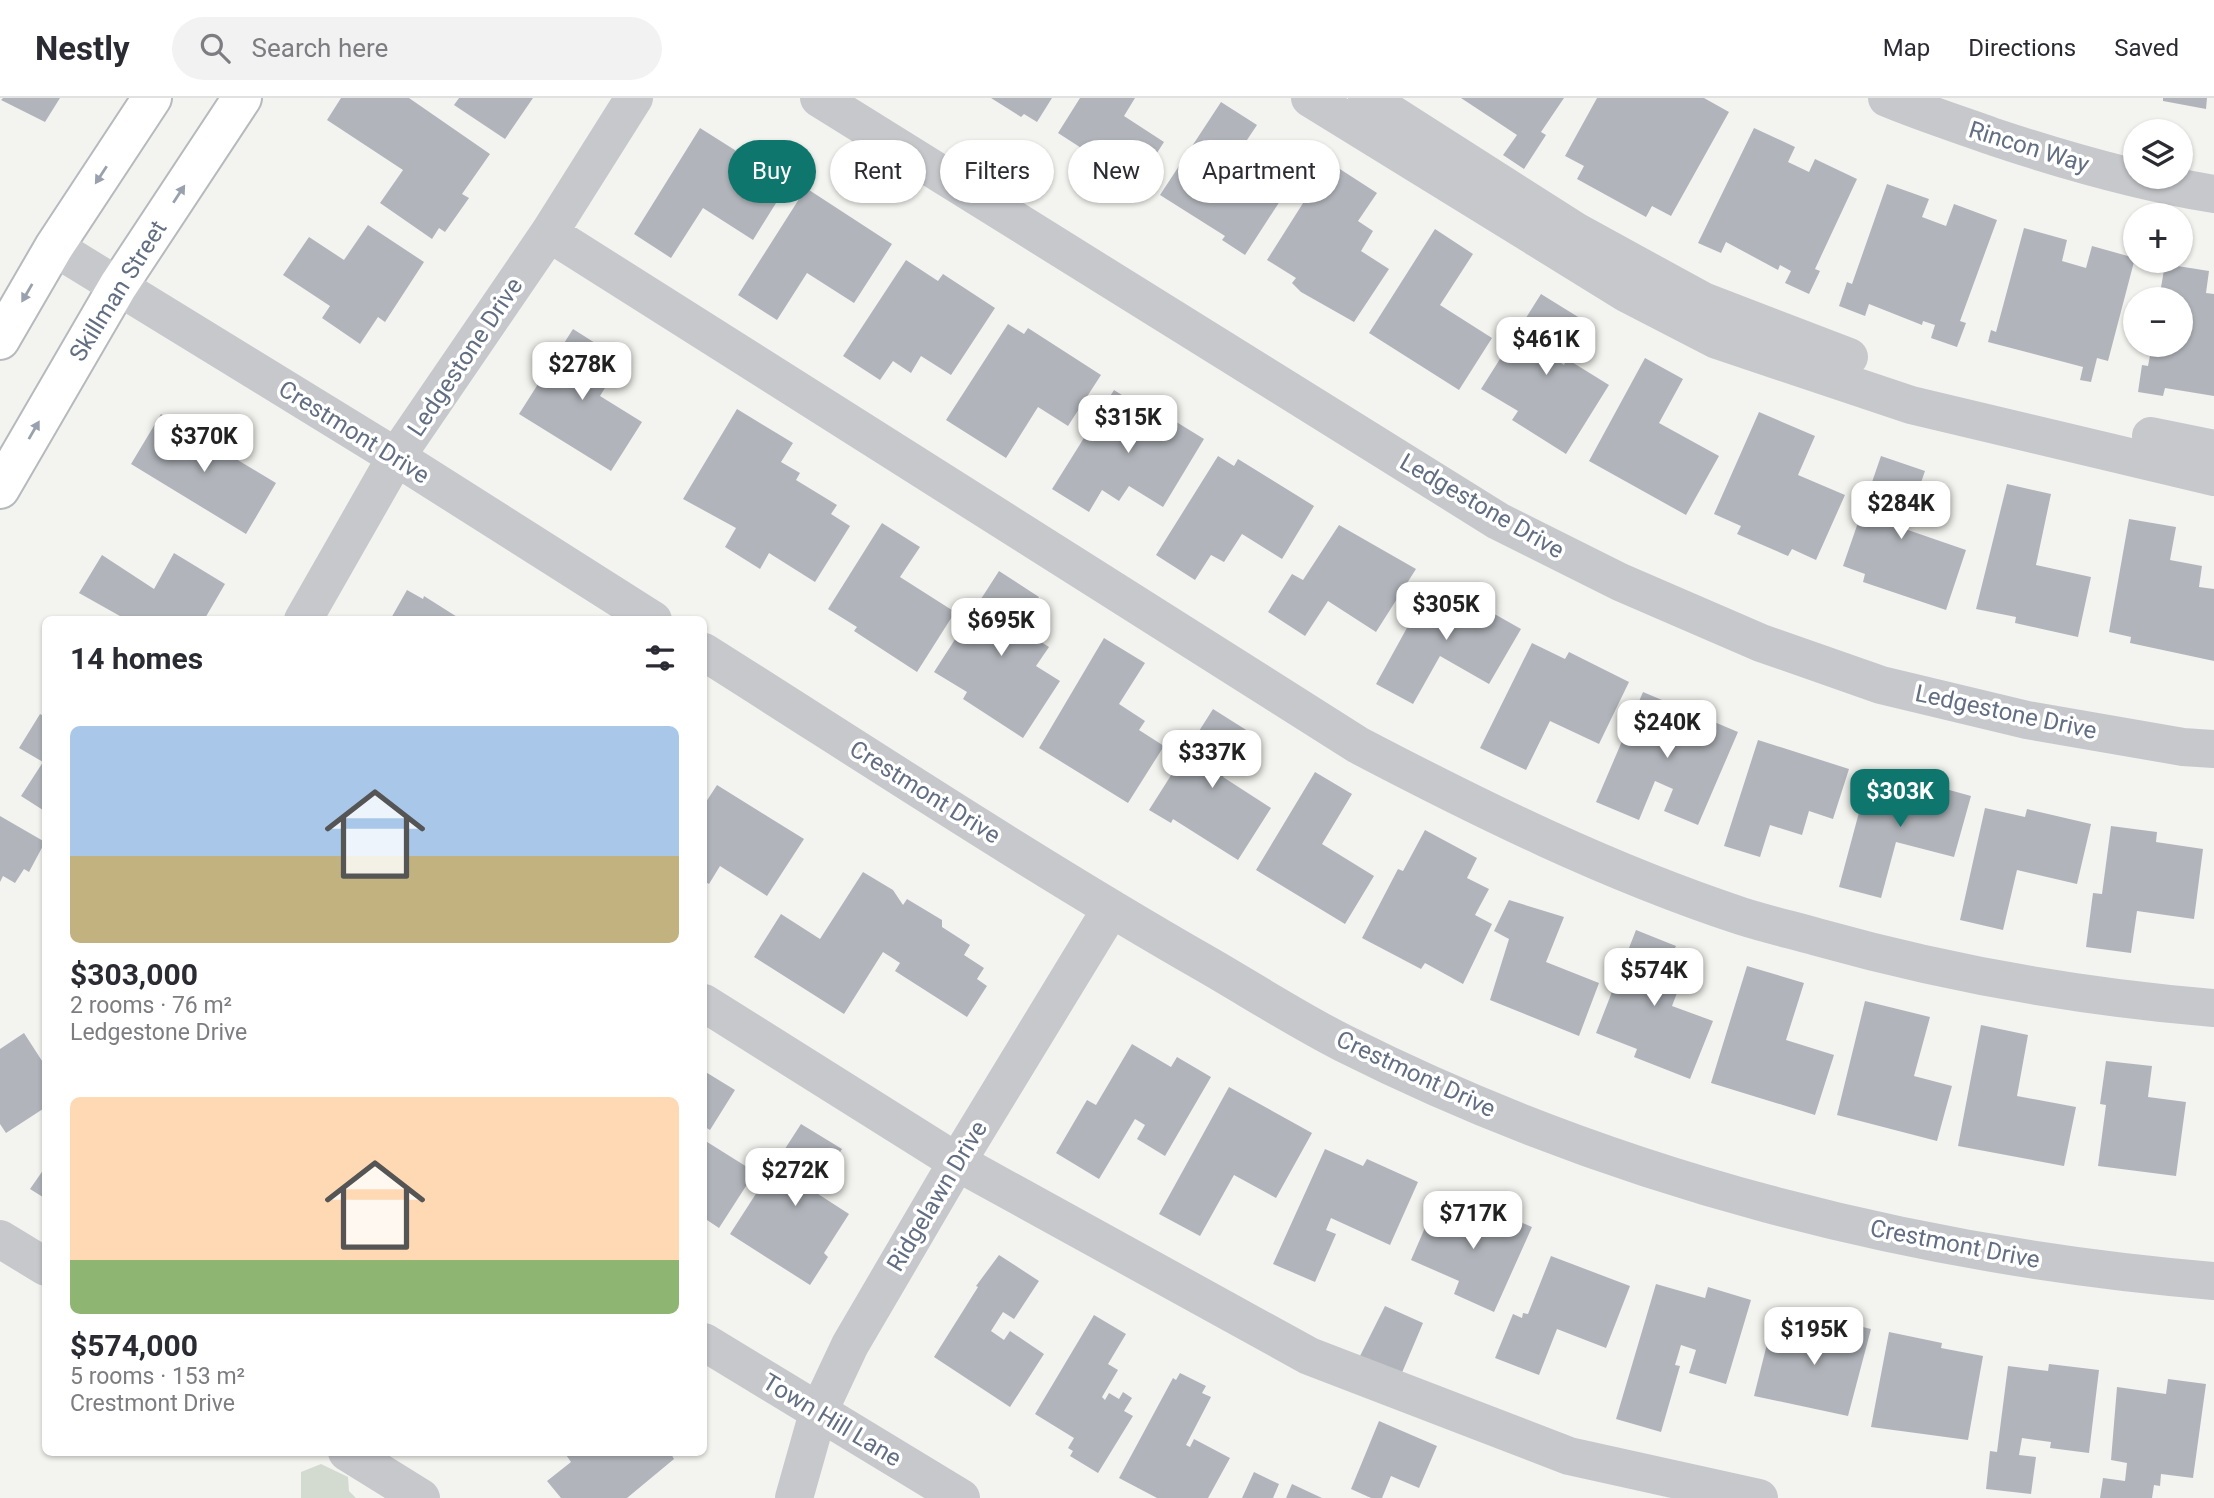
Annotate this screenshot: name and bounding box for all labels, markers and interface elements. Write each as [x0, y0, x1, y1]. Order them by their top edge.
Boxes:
search box [172, 17, 662, 80]
text: Nestly [35, 29, 130, 68]
icon: search [196, 29, 234, 67]
text: Search here [252, 33, 388, 63]
text: Map [1883, 34, 1930, 62]
text: Directions [1968, 34, 2076, 62]
text: Saved [2114, 34, 2179, 62]
street label: Rincon Way [1965, 115, 2093, 179]
map controls [2123, 119, 2193, 357]
button: layers [2123, 119, 2193, 189]
chip: Buy [728, 140, 816, 203]
chip: Rent [830, 140, 926, 203]
chip: Filters [940, 140, 1054, 203]
chip: New [1068, 140, 1164, 203]
chip: Apartment [1178, 140, 1340, 203]
one-way arrow [95, 166, 108, 185]
one-way arrow [172, 184, 185, 204]
button: + [2123, 203, 2193, 273]
street label: Skillman Street [64, 215, 172, 366]
street label: Ledgestone Drive [402, 273, 528, 441]
one-way arrow [21, 284, 33, 303]
button: − [2123, 287, 2193, 357]
pin: $461K [1497, 317, 1595, 377]
text: $461K [1512, 326, 1580, 353]
pin: $278K [533, 342, 631, 402]
text: $278K [548, 351, 616, 378]
street label: Crestmont Drive [274, 374, 434, 490]
pin: $315K [1079, 396, 1177, 455]
text: $315K [1094, 404, 1162, 431]
pin: $370K [155, 414, 253, 474]
one-way arrow [28, 420, 40, 439]
text: $370K [170, 423, 238, 450]
street label: Ledgestone Drive [1395, 448, 1569, 564]
pin: $284K [1852, 482, 1950, 541]
text: $284K [1867, 490, 1935, 517]
pin: $305K [1397, 582, 1495, 642]
text: $305K [1412, 591, 1480, 618]
pin: $695K [952, 598, 1050, 658]
text: $695K [967, 607, 1035, 634]
icon: filters [641, 639, 679, 677]
text: 14 homes [70, 641, 203, 676]
street label: Ledgestone Drive [1913, 679, 2099, 745]
pin: $240K [1618, 700, 1716, 760]
text: $240K [1633, 709, 1701, 736]
pin: $337K [1163, 730, 1261, 790]
street label: Crestmont Drive [845, 734, 1005, 850]
text: $337K [1178, 739, 1246, 766]
pin: $303K [1851, 770, 1949, 829]
icon: home [312, 771, 438, 897]
text: $303K [1866, 778, 1934, 805]
pin: $574K [1605, 948, 1703, 1008]
text: $303,000 [70, 957, 198, 992]
text: $574K [1620, 957, 1688, 984]
text: 2 rooms · 76 m² [70, 992, 232, 1019]
text: Ledgestone Drive [70, 1019, 247, 1046]
street label: Crestmont Drive [1332, 1025, 1500, 1123]
street label: Ridgelawn Drive [881, 1116, 993, 1276]
icon: home [312, 1142, 438, 1268]
pin: $272K [746, 1148, 844, 1208]
text: $272K [761, 1157, 829, 1184]
pin: $717K [1424, 1192, 1522, 1251]
text: $717K [1439, 1200, 1507, 1227]
street label: Crestmont Drive [1868, 1214, 2042, 1274]
pin: $195K [1765, 1308, 1863, 1367]
text: $195K [1780, 1316, 1848, 1343]
text: $574,000 [70, 1328, 198, 1363]
text: 5 rooms · 153 m² [70, 1363, 245, 1390]
street label: Town Hill Lane [758, 1368, 906, 1472]
text: Crestmont Drive [70, 1390, 235, 1417]

